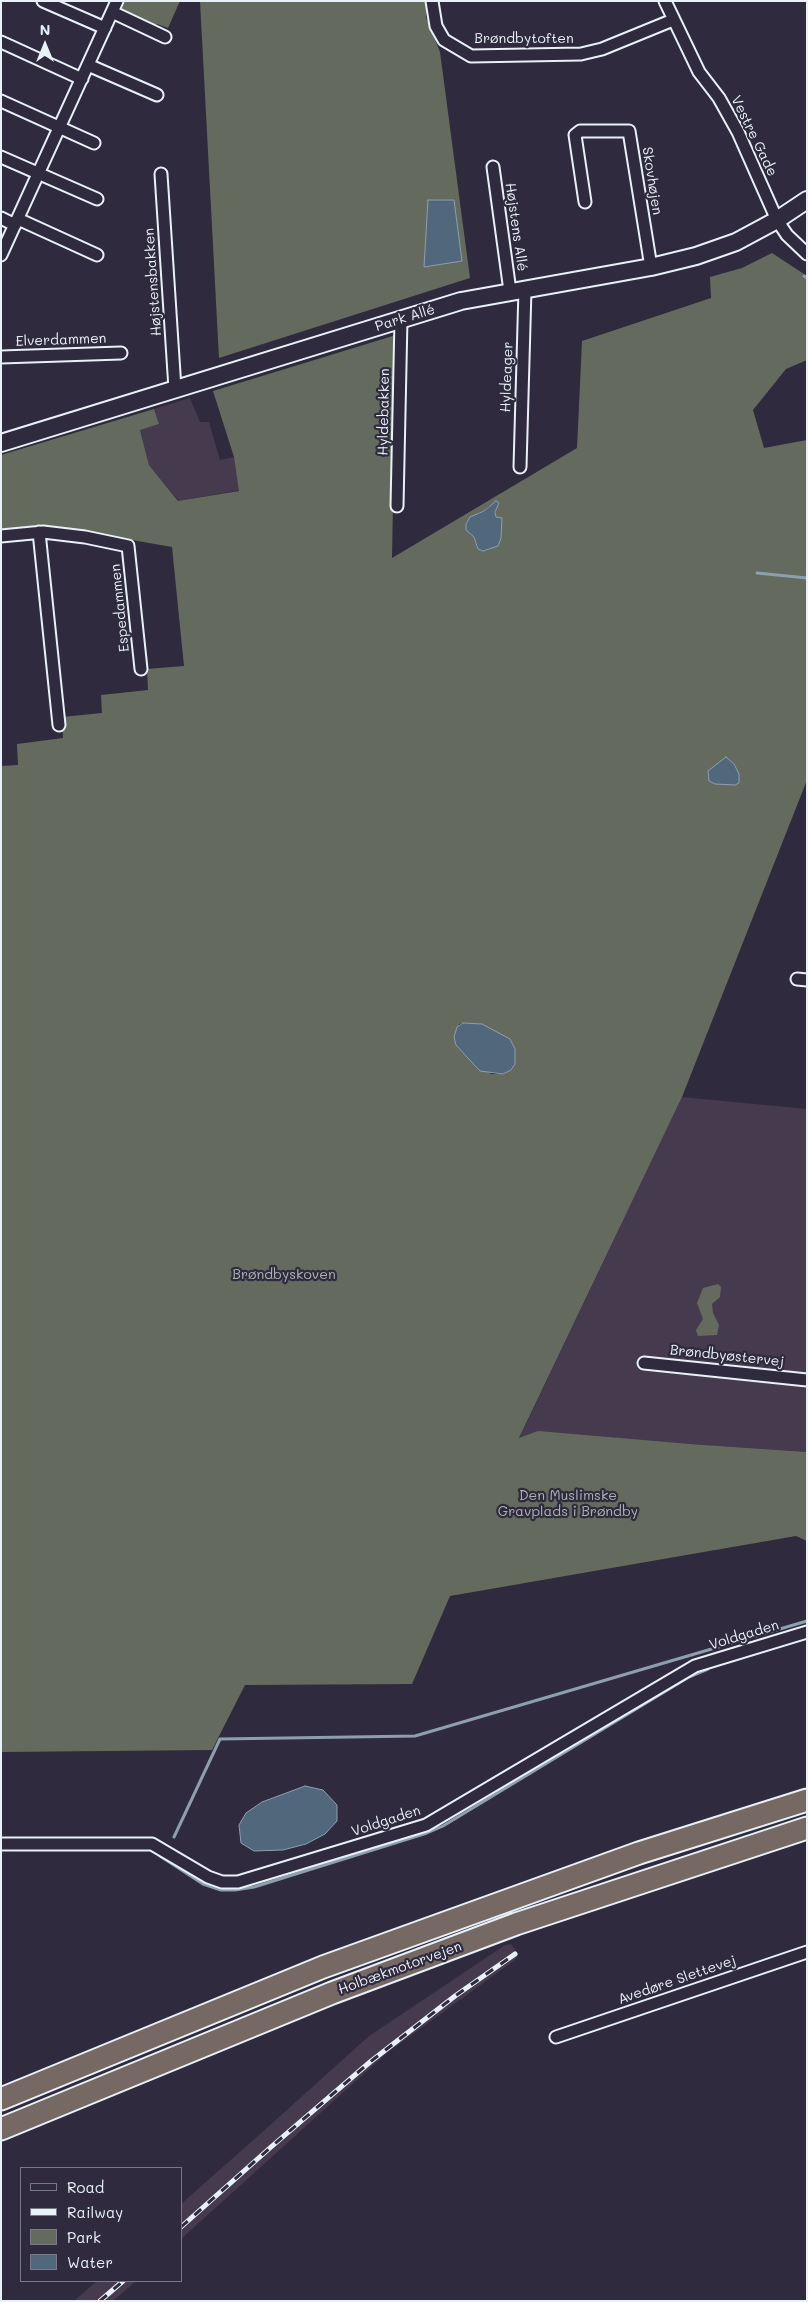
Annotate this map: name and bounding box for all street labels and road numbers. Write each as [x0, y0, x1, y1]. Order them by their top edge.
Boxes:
street label: Brøndbytoften [474, 31, 574, 47]
street label: Vestre Gade [727, 93, 781, 179]
street label: Skovhøjen [638, 146, 666, 216]
street label: Højstens Allé [501, 182, 531, 272]
street label: Højstensbakken [141, 227, 165, 337]
street label: Park Allé [373, 301, 437, 335]
street label: Elverdammen [15, 330, 107, 350]
street label: Hyldeager [497, 341, 517, 413]
street label: Hyldebakken [375, 368, 393, 456]
street label: Espedammen [107, 563, 133, 653]
street label: Brøndbyøstervej [669, 1342, 785, 1370]
street label: Voldgaden [707, 1616, 781, 1654]
street label: Voldgaden [349, 1802, 423, 1840]
street label: Holbækmotorvejen [336, 1938, 464, 1998]
street label: Avedøre Slettevej [616, 1952, 738, 2008]

